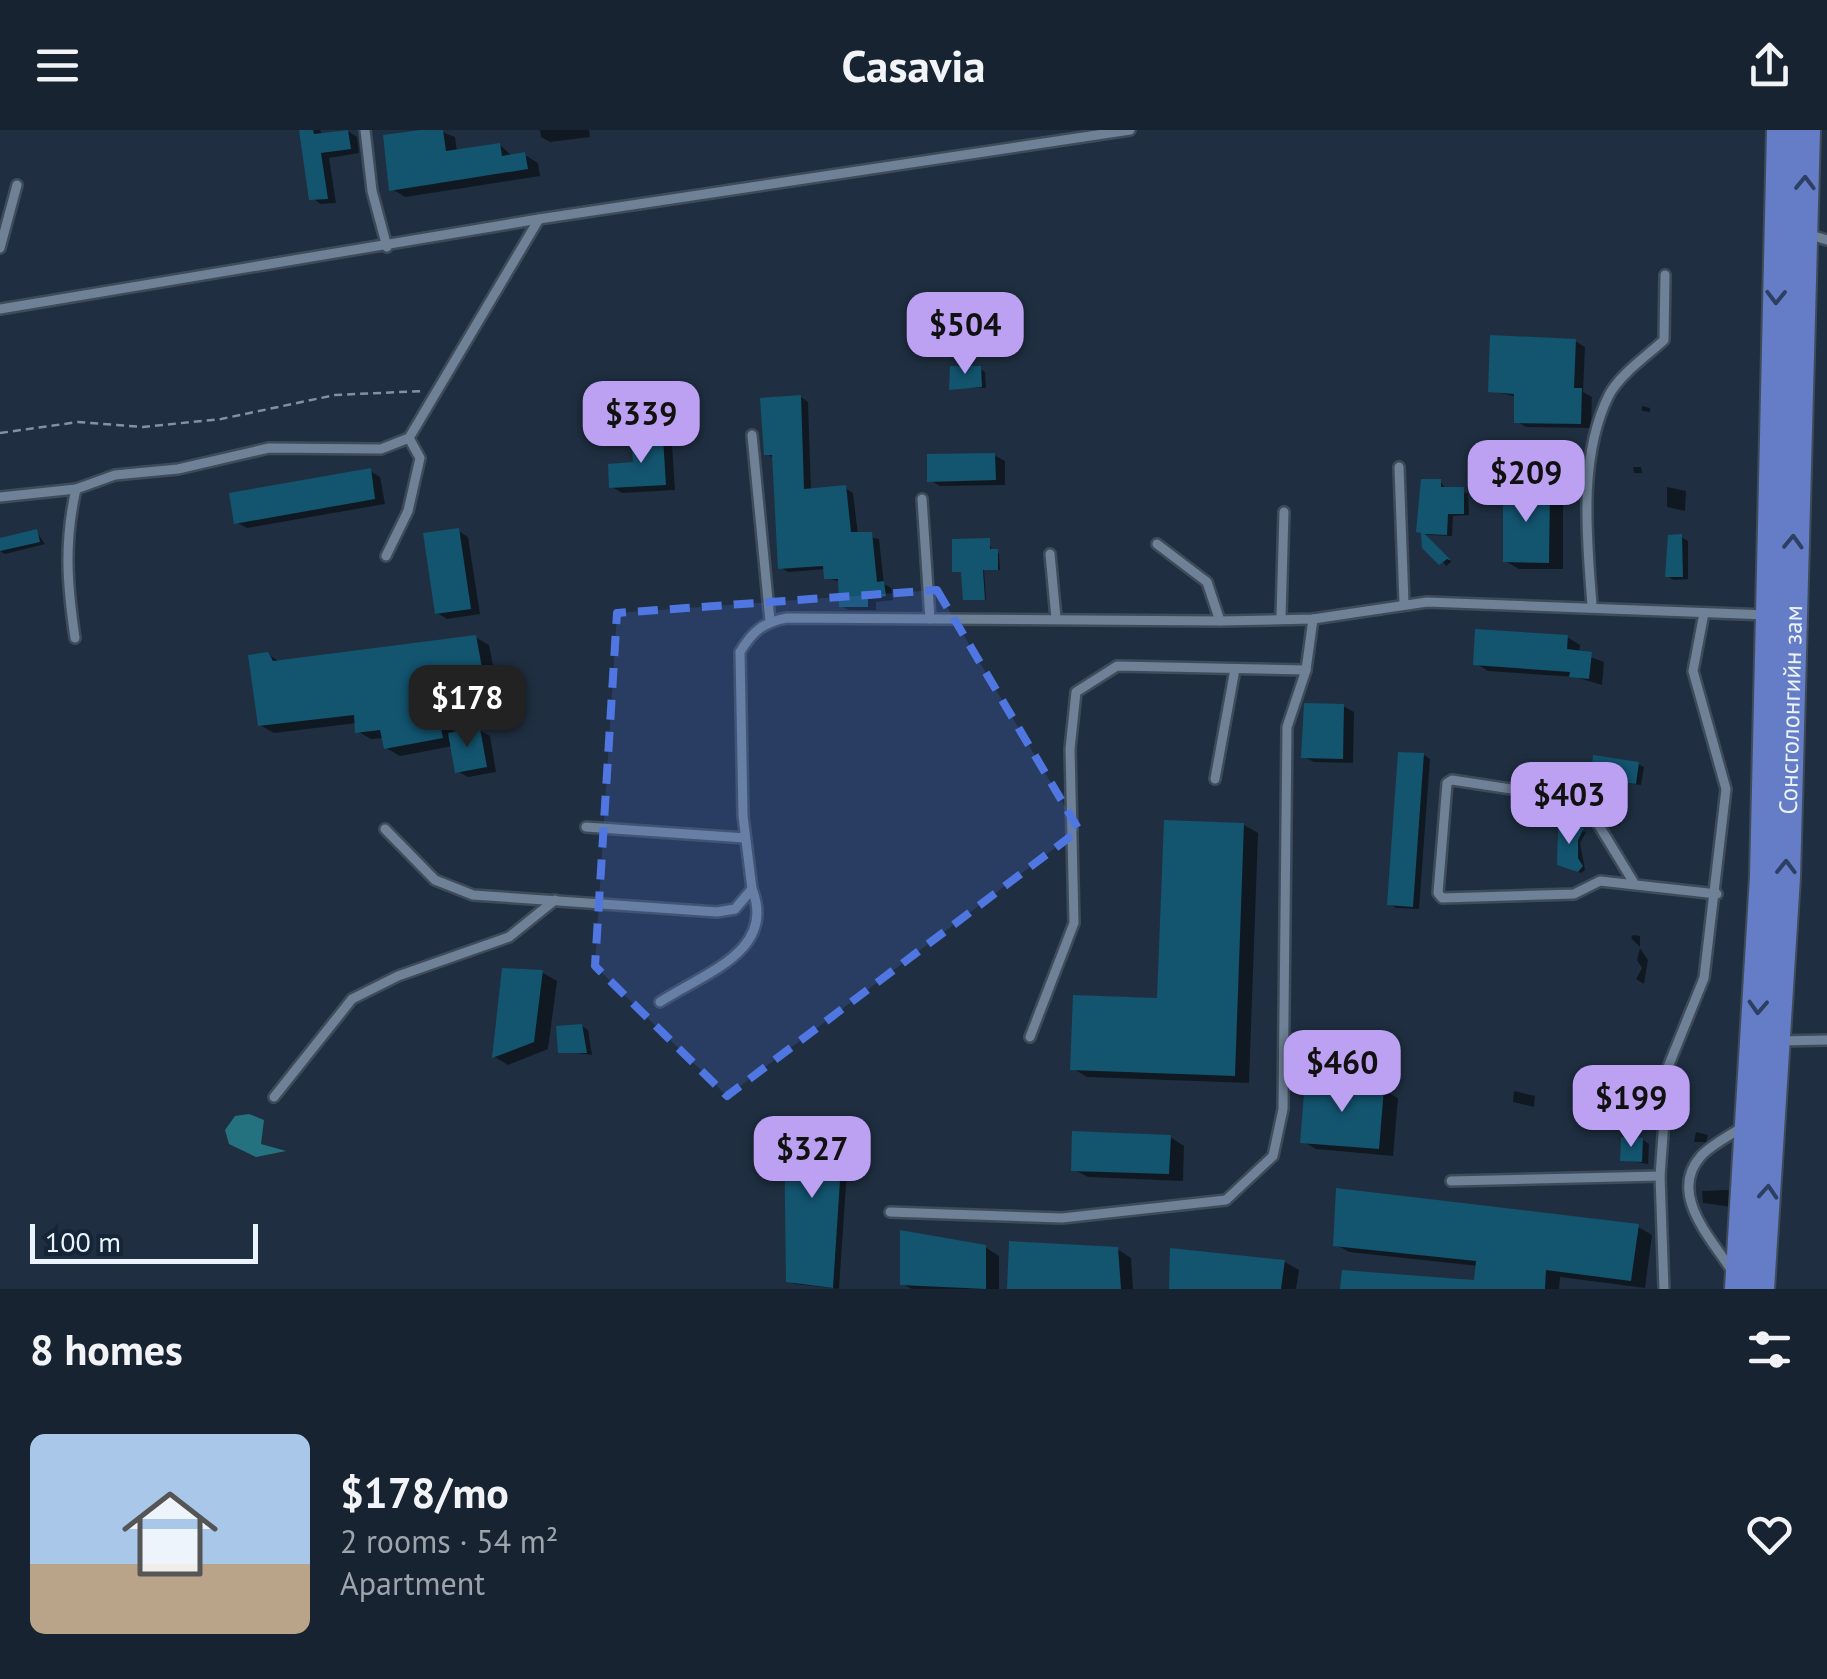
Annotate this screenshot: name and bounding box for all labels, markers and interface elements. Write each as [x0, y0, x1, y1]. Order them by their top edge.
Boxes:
text: Casavia [841, 36, 986, 94]
icon: menu [30, 38, 85, 93]
icon: share [1742, 38, 1797, 93]
one-way arrow [1794, 174, 1816, 190]
one-way arrow [1765, 290, 1786, 306]
pin: $504 [906, 292, 1024, 377]
text: $504 [929, 303, 1001, 345]
pin: $339 [582, 381, 700, 466]
text: $339 [605, 392, 677, 434]
pin: $209 [1467, 440, 1585, 525]
text: $209 [1490, 451, 1562, 493]
one-way arrow [1783, 534, 1804, 550]
street label: Сонсголонгийн зам [1772, 605, 1809, 815]
pin: $178 [408, 665, 526, 750]
text: $178 [431, 676, 503, 718]
pin: $403 [1510, 762, 1628, 847]
text: $403 [1533, 773, 1605, 815]
one-way arrow [1775, 859, 1796, 875]
one-way arrow [1747, 1000, 1768, 1016]
pin: $460 [1283, 1030, 1401, 1115]
text: $460 [1306, 1041, 1378, 1083]
pin: $199 [1572, 1065, 1690, 1150]
text: $199 [1595, 1076, 1667, 1118]
pin: $327 [753, 1116, 871, 1201]
text: $327 [776, 1127, 848, 1169]
one-way arrow [1757, 1183, 1778, 1199]
scale bar [30, 1219, 258, 1264]
text: 100 m [45, 1223, 121, 1260]
text: 8 homes [30, 1322, 183, 1377]
icon: filters [1742, 1322, 1797, 1377]
text: $178/mo [340, 1465, 509, 1520]
icon: home [110, 1474, 230, 1594]
icon: heart [1742, 1507, 1797, 1562]
text: 2 rooms · 54 m² [340, 1520, 558, 1562]
text: Apartment [340, 1562, 485, 1604]

